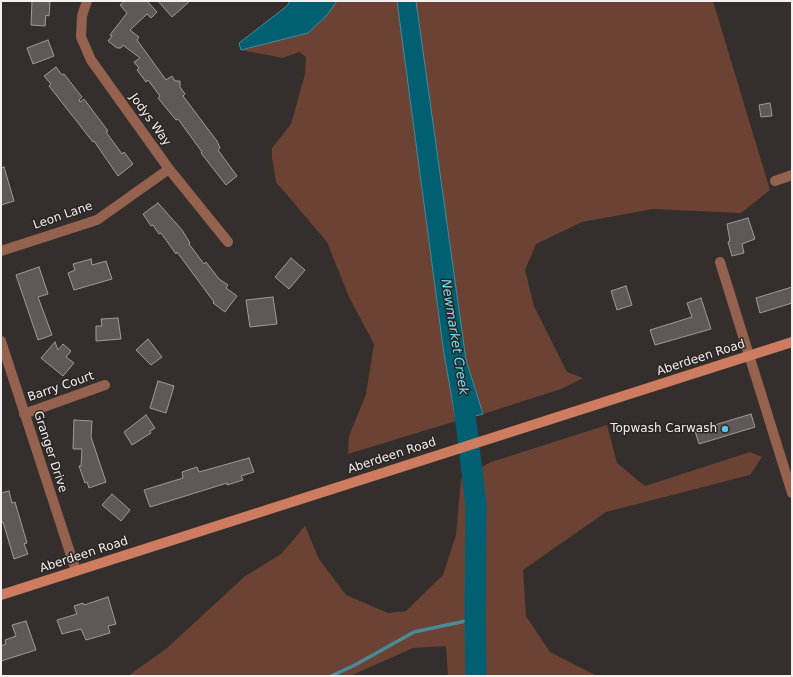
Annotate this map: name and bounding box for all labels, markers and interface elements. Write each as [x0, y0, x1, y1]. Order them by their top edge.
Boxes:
street label: Jodys Way [126, 91, 174, 149]
street label: Leon Lane [32, 199, 94, 233]
water label: Newmarket Creek [437, 278, 471, 396]
street label: Aberdeen Road [655, 337, 747, 379]
street label: Barry Court [26, 369, 96, 405]
street label: Granger Drive [30, 409, 70, 495]
place label: Topwash Carwash [610, 422, 717, 436]
marker: Topwash Carwash [720, 424, 730, 434]
street label: Aberdeen Road [346, 435, 438, 477]
street label: Aberdeen Road [38, 534, 130, 576]

